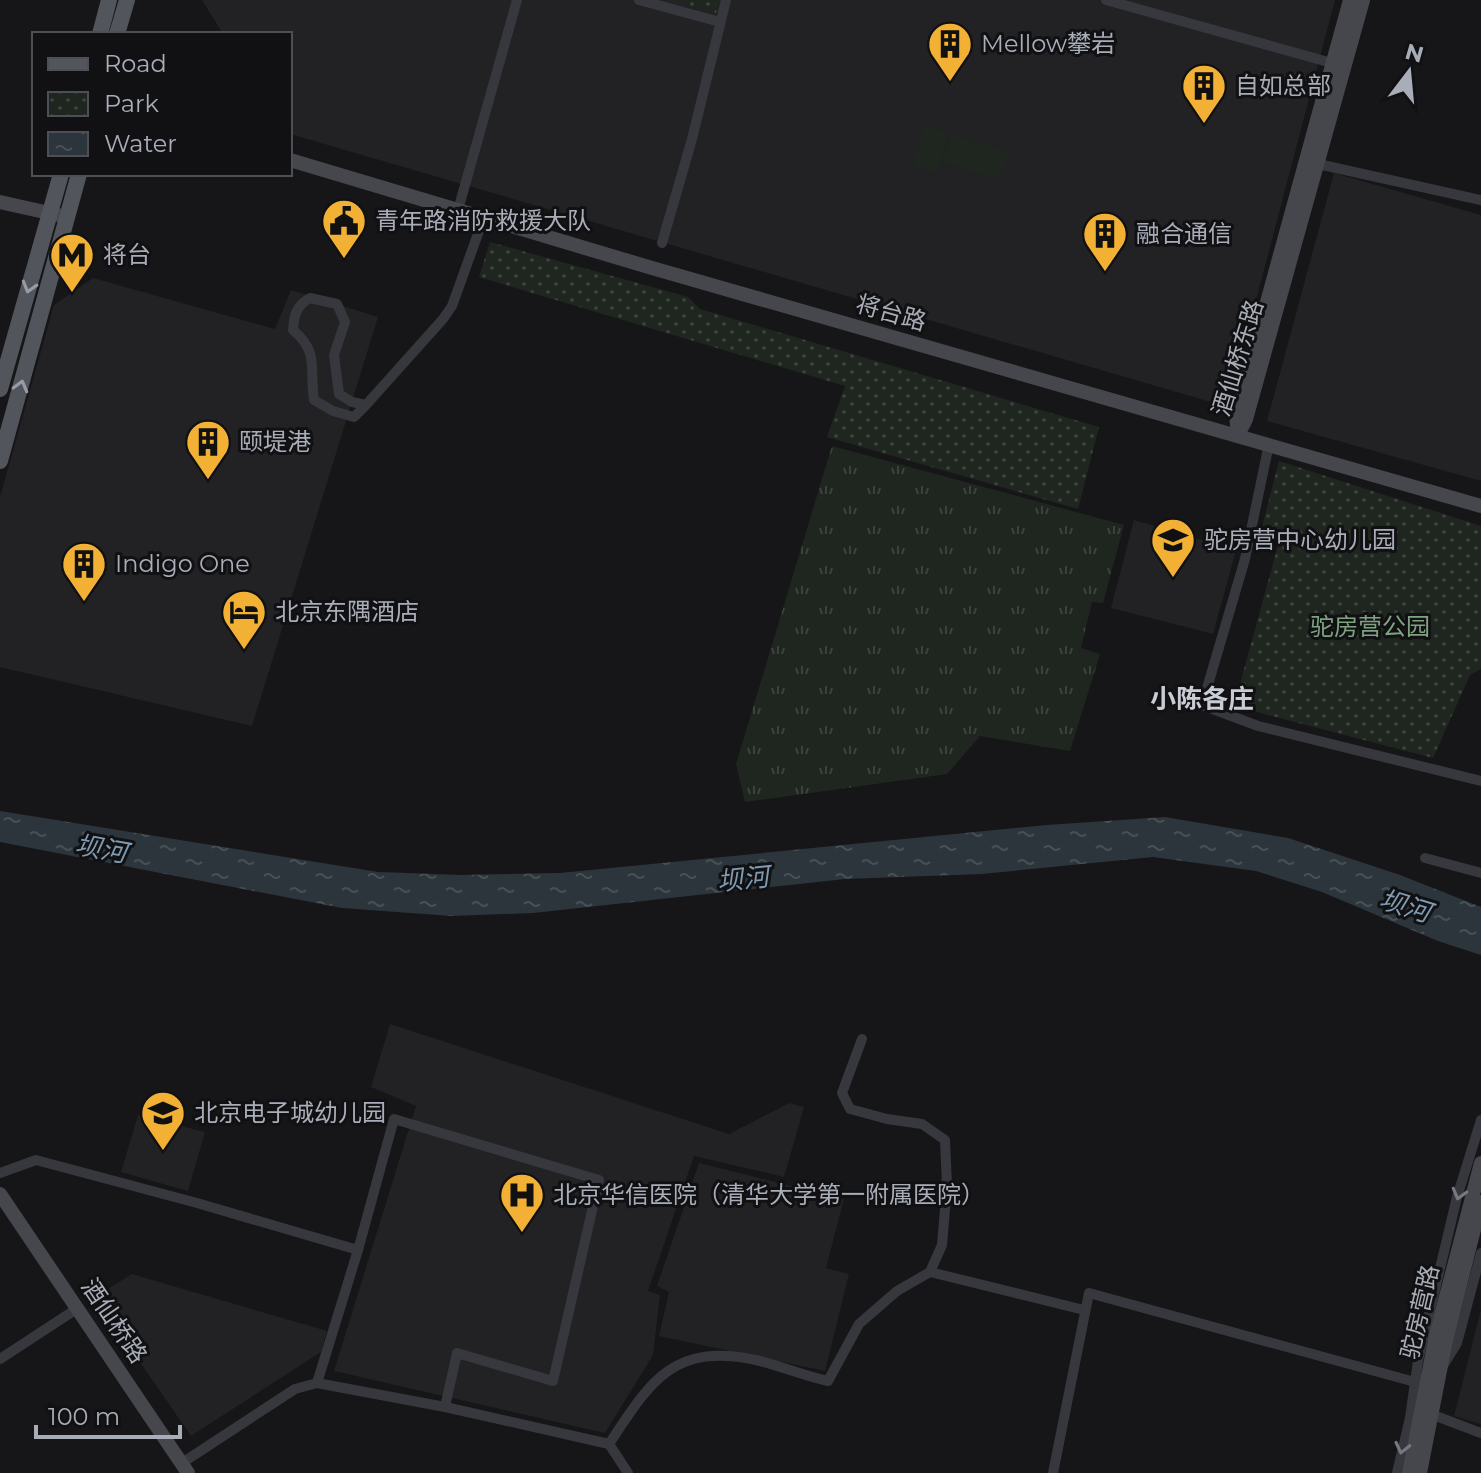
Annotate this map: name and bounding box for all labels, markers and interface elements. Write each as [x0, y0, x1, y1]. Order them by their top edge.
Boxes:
building icon: Mellow攀岩 [926, 20, 974, 83]
place label: Mellow攀岩 [981, 29, 1115, 58]
legend [32, 32, 292, 176]
north arrow [1369, 32, 1449, 112]
text: N [1402, 38, 1427, 69]
text: Road [104, 49, 167, 78]
building icon: 自如总部 [1180, 62, 1228, 125]
place label: 自如总部 [1235, 71, 1331, 100]
text: Park [104, 89, 159, 118]
text: Water [104, 129, 177, 158]
public building icon: 青年路消防救援大队 [320, 197, 368, 260]
place label: 青年路消防救援大队 [375, 206, 591, 235]
building icon: 融合通信 [1081, 210, 1129, 273]
place label: 融合通信 [1136, 219, 1232, 248]
metro station icon: 将台 [48, 231, 96, 294]
place label: 将台 [103, 240, 151, 269]
one-way arrow [22, 280, 38, 294]
street label: 将台路 [853, 289, 930, 336]
street label: 酒仙桥东路 [1206, 296, 1269, 419]
one-way arrow [11, 379, 28, 393]
building icon: 颐堤港 [184, 418, 232, 481]
place label: 颐堤港 [239, 427, 311, 456]
school or university icon: 驼房营中心幼儿园 [1149, 516, 1197, 579]
place label: 驼房营中心幼儿园 [1204, 525, 1396, 554]
building icon: Indigo One [60, 540, 108, 603]
place label: Indigo One [115, 549, 250, 578]
hotel icon: 北京东隅酒店 [220, 588, 268, 651]
place label: 北京东隅酒店 [275, 597, 419, 626]
park label: 驼房营公园 [1310, 612, 1430, 641]
district label: 小陈各庄 [1150, 683, 1254, 715]
water label: 坝河 [73, 829, 134, 870]
water label: 坝河 [715, 860, 775, 898]
water label: 坝河 [1375, 883, 1439, 930]
school or university icon: 北京电子城幼儿园 [139, 1089, 187, 1152]
place label: 北京电子城幼儿园 [194, 1098, 386, 1127]
hospital icon: 北京华信医院（清华大学第一附属医院） [498, 1171, 546, 1234]
place label: 北京华信医院（清华大学第一附属医院） [553, 1180, 985, 1209]
one-way arrow [1451, 1187, 1468, 1201]
street label: 驼房营路 [1395, 1262, 1444, 1362]
street label: 酒仙桥路 [76, 1273, 153, 1369]
scale bar [36, 1389, 180, 1439]
text: 100 m [48, 1402, 120, 1431]
one-way arrow [1395, 1441, 1412, 1454]

